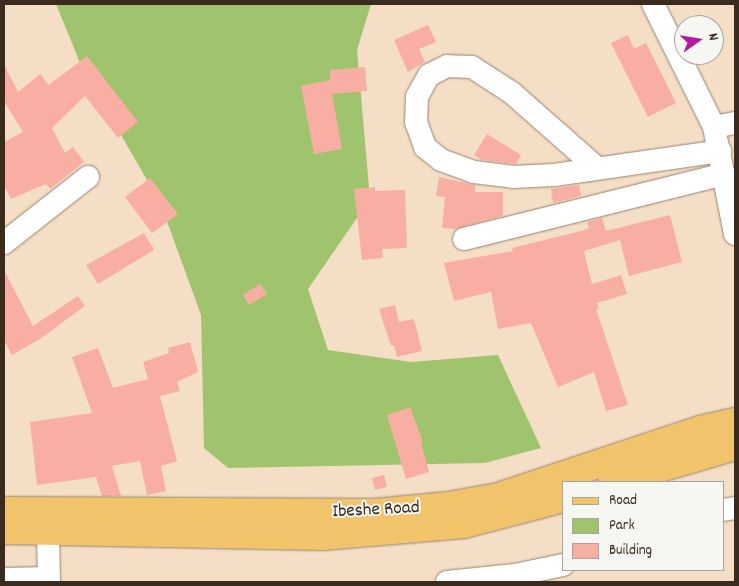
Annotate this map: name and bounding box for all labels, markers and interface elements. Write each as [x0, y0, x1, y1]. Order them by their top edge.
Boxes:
north arrow [674, 15, 724, 65]
text: N [702, 31, 723, 42]
legend [562, 481, 724, 571]
text: Road [609, 490, 637, 512]
street label: Ibeshe Road [332, 497, 420, 525]
text: Park [609, 515, 635, 537]
text: Building [609, 540, 652, 562]

